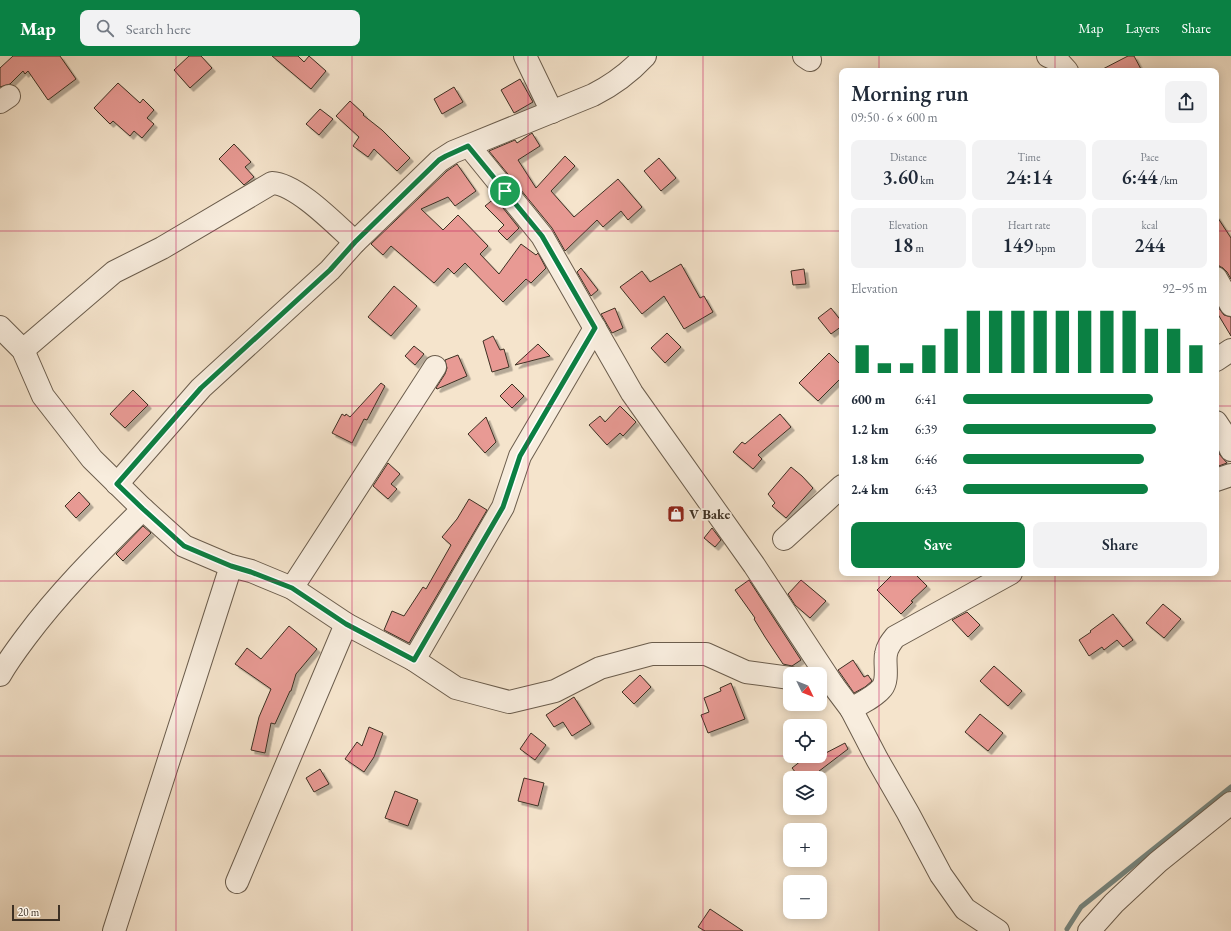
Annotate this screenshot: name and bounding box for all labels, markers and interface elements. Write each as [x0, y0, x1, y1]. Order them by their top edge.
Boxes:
search box [80, 10, 360, 46]
text: Map [20, 16, 56, 41]
icon: search [94, 17, 116, 39]
text: Search here [126, 19, 191, 38]
text: Map [1078, 19, 1103, 37]
text: Layers [1125, 19, 1160, 37]
text: Share [1182, 19, 1211, 37]
text: Morning run [851, 79, 969, 108]
button: share [1165, 81, 1207, 123]
text: 09:50 · 6 × 600 m [851, 109, 938, 126]
text: Distance [890, 150, 927, 164]
text: Time [1018, 150, 1040, 164]
text: Pace [1140, 150, 1159, 164]
text: 3.60 [883, 164, 918, 190]
text: 24:14 [1006, 164, 1052, 190]
text: 6:44 [1121, 164, 1158, 190]
text: km [918, 173, 934, 187]
text: /km [1158, 173, 1178, 187]
pin [488, 174, 522, 208]
icon: arrive [494, 180, 516, 202]
text: Elevation [889, 218, 928, 232]
text: Heart rate [1008, 218, 1050, 232]
text: kcal [1141, 218, 1158, 232]
text: 18 [893, 232, 913, 258]
text: 149 [1003, 232, 1033, 258]
text: 244 [1134, 232, 1165, 258]
text: m [913, 241, 924, 255]
text: bpm [1033, 241, 1055, 255]
text: Elevation [851, 280, 898, 297]
text: 92–95 m [1162, 280, 1207, 297]
text: 600 m [851, 391, 885, 408]
text: 6:41 [915, 391, 937, 408]
text: 1.2 km [851, 421, 889, 438]
text: 6:39 [915, 421, 937, 438]
text: 1.8 km [851, 451, 889, 468]
text: 6:46 [915, 451, 937, 468]
text: 2.4 km [851, 481, 889, 498]
text: 6:43 [915, 481, 937, 498]
shop icon: V Bake [666, 504, 686, 524]
place label: V Bake [689, 505, 730, 523]
button: Save [851, 522, 1025, 568]
button: Share [1033, 522, 1207, 568]
north arrow [783, 667, 827, 711]
map controls [783, 667, 827, 919]
button: locate [783, 719, 827, 763]
button: layers [783, 771, 827, 815]
button: + [783, 823, 827, 867]
button: − [783, 875, 827, 919]
scale bar [12, 903, 60, 922]
text: 20 m [18, 905, 39, 919]

